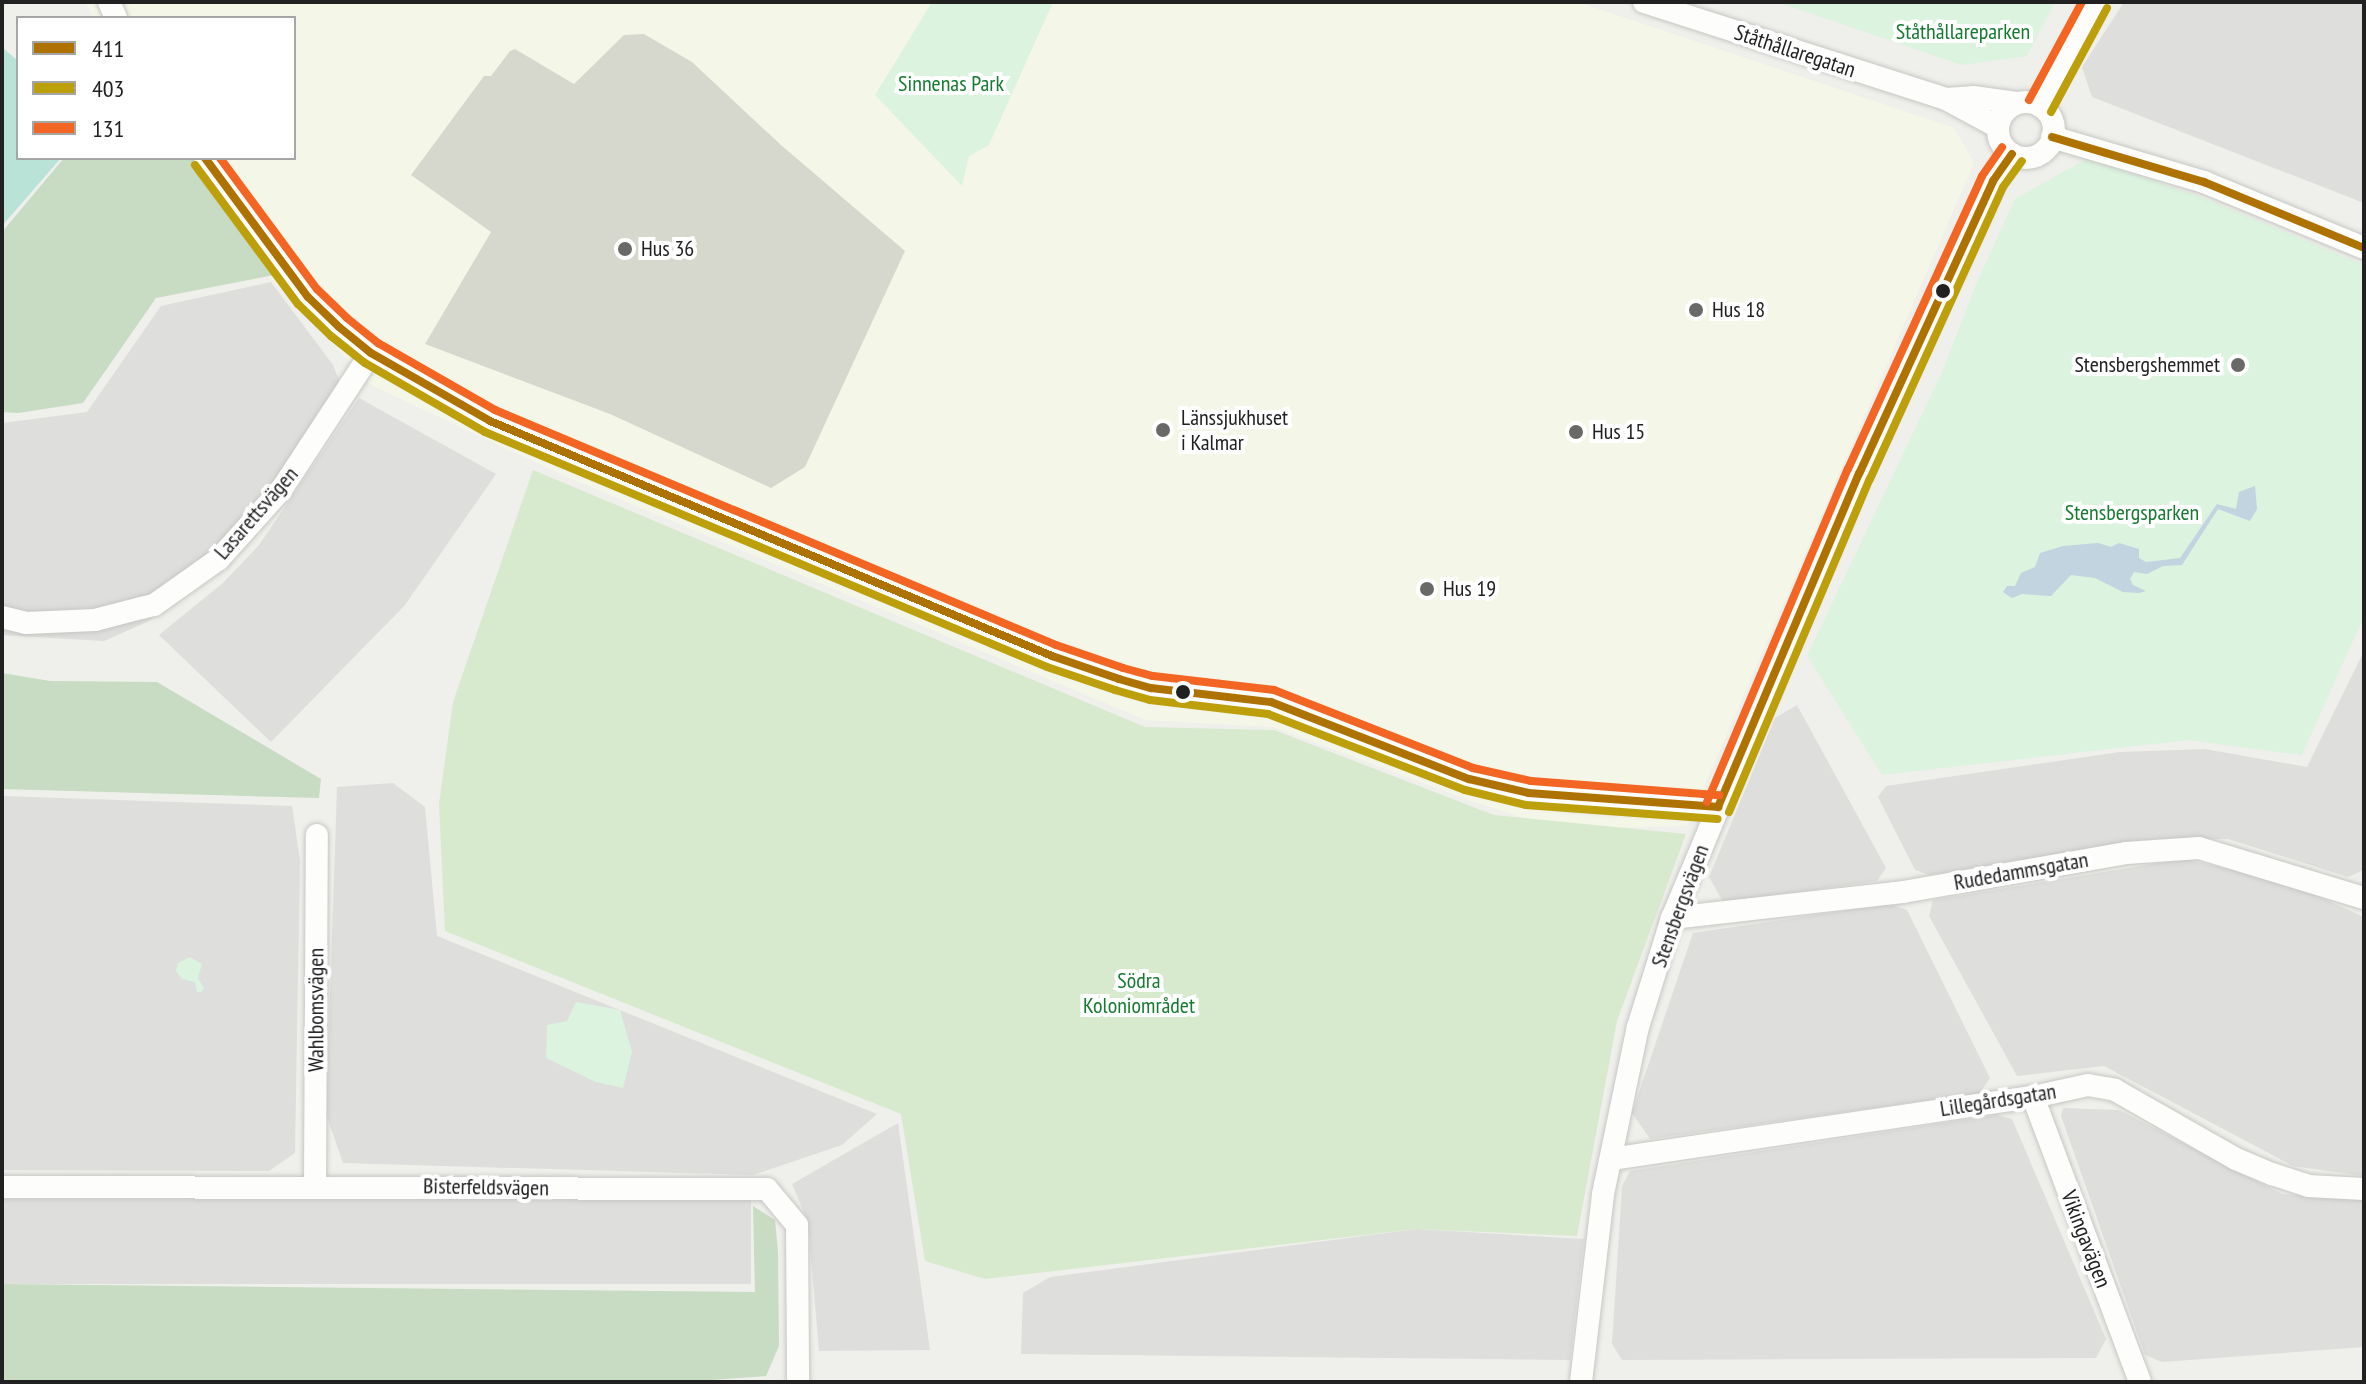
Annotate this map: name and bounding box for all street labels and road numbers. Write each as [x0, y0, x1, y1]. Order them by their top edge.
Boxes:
street label: Ståthållaregatan [1731, 19, 1859, 83]
street label: Lasarettsvägen [209, 461, 303, 565]
street label: Stensbergsvägen [1646, 841, 1714, 971]
street label: Rudedammsgatan [1952, 846, 2090, 896]
street label: Wahlbomsvägen [303, 948, 329, 1072]
street label: Lillegårdsgatan [1938, 1078, 2058, 1122]
street label: Bisterfeldsvägen [423, 1173, 549, 1201]
street label: Vikingavägen [2055, 1187, 2117, 1291]

